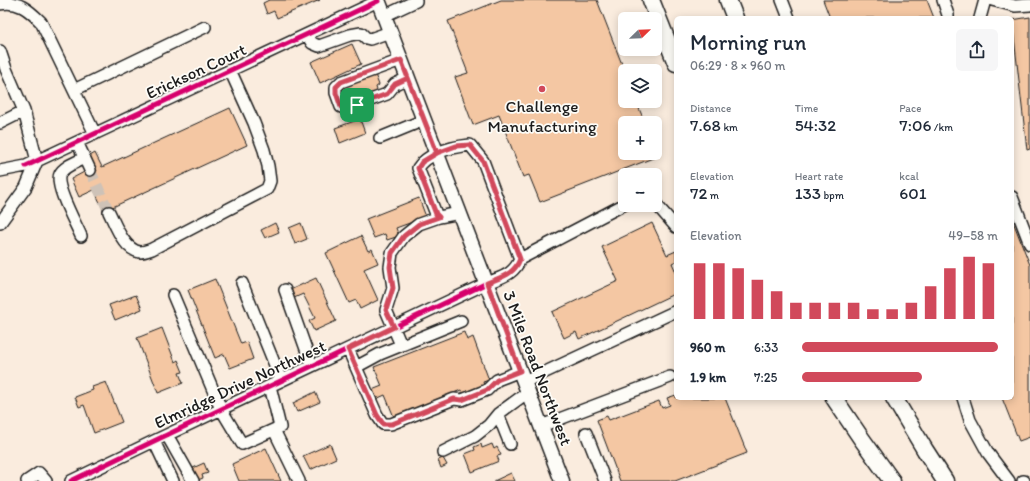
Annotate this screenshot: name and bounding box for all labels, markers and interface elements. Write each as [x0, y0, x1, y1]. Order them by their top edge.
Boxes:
north arrow [618, 12, 662, 56]
map controls [618, 12, 662, 212]
text: Morning run [690, 29, 806, 56]
button: share [956, 29, 998, 71]
street label: Erickson Court [143, 39, 249, 103]
text: 06:29 · 8 × 960 m [690, 58, 786, 73]
button: layers [618, 64, 662, 108]
marker: Challenge Manufacturing [537, 84, 547, 94]
pin [340, 88, 374, 122]
icon: arrive [346, 94, 368, 116]
place label: Challenge Manufacturing [487, 96, 597, 136]
text: Distance [690, 102, 731, 115]
text: Time [795, 102, 818, 115]
text: Pace [899, 102, 921, 115]
text: 7.68 [690, 115, 721, 135]
text: 54:32 [795, 115, 836, 135]
text: 7:06 [899, 115, 931, 135]
button: + [618, 116, 662, 160]
text: km [721, 121, 738, 134]
text: /km [931, 121, 953, 134]
button: − [618, 168, 662, 212]
text: Elevation [690, 170, 734, 183]
text: Heart rate [795, 170, 843, 183]
text: kcal [899, 170, 919, 183]
text: 72 [690, 183, 707, 203]
text: 133 [795, 183, 821, 203]
text: 601 [899, 183, 927, 203]
text: m [707, 189, 719, 202]
text: bpm [821, 189, 844, 202]
text: Elevation [690, 228, 742, 243]
text: 49–58 m [948, 228, 998, 243]
street label: 3 Mile Road Northwest [499, 288, 577, 449]
street label: Elmridge Drive Northwest [151, 335, 329, 433]
text: 960 m [690, 340, 726, 355]
text: 6:33 [754, 340, 778, 355]
text: 1.9 km [690, 370, 726, 385]
text: 7:25 [754, 370, 777, 385]

